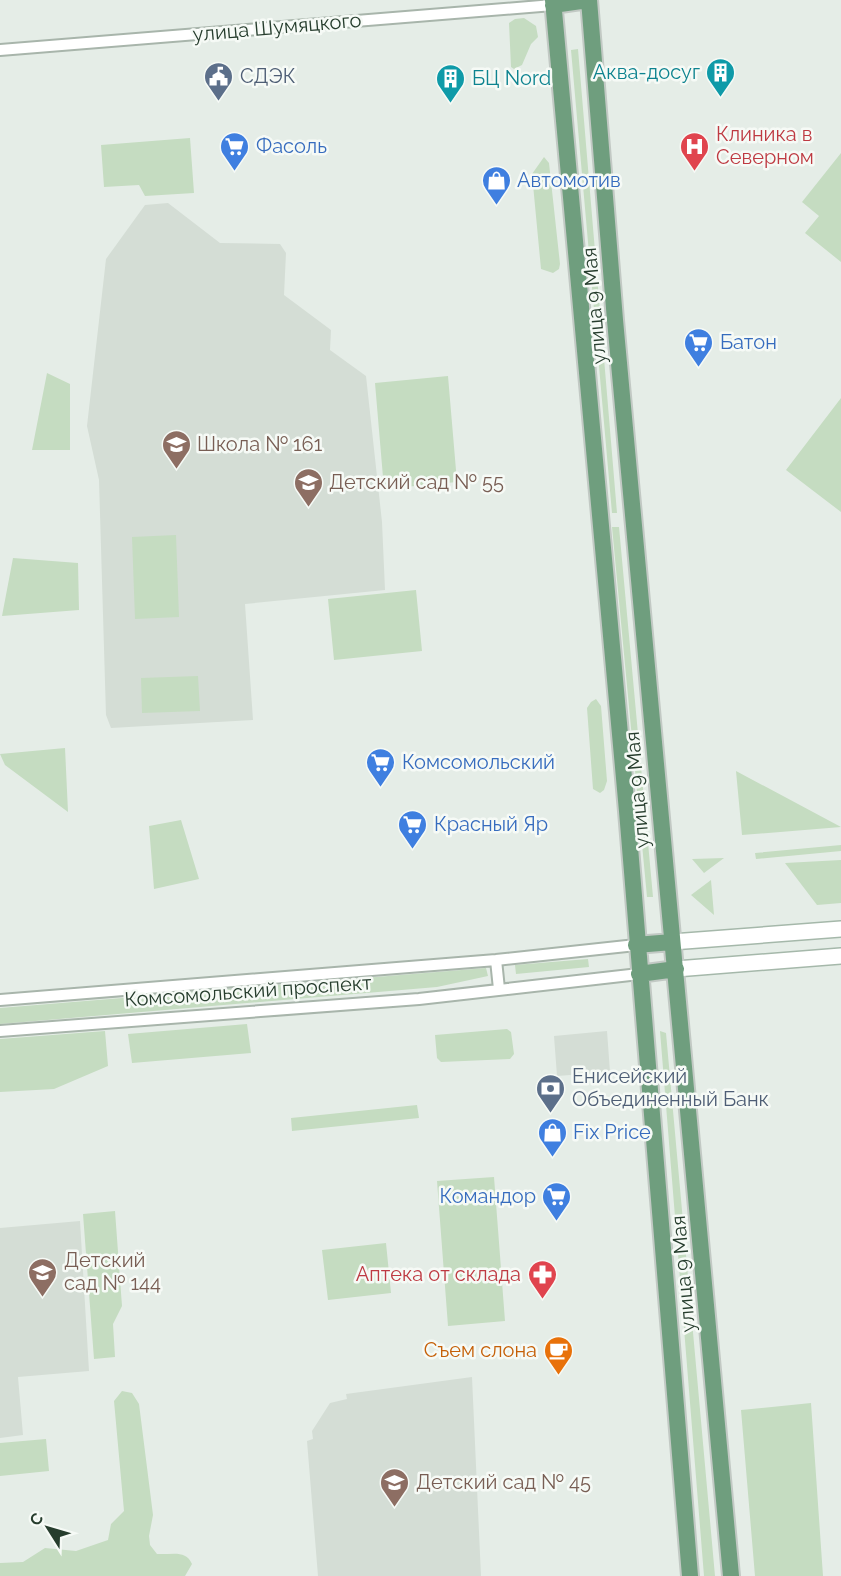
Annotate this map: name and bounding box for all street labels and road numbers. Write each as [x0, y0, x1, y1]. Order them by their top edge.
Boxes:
street label: улица Шумяцкого [192, 8, 362, 46]
street label: улица 9 Мая [577, 247, 611, 365]
street label: улица 9 Мая [620, 731, 654, 849]
street label: Комсомольский проспект [124, 970, 373, 1012]
street label: улица 9 Мая [666, 1215, 700, 1333]

